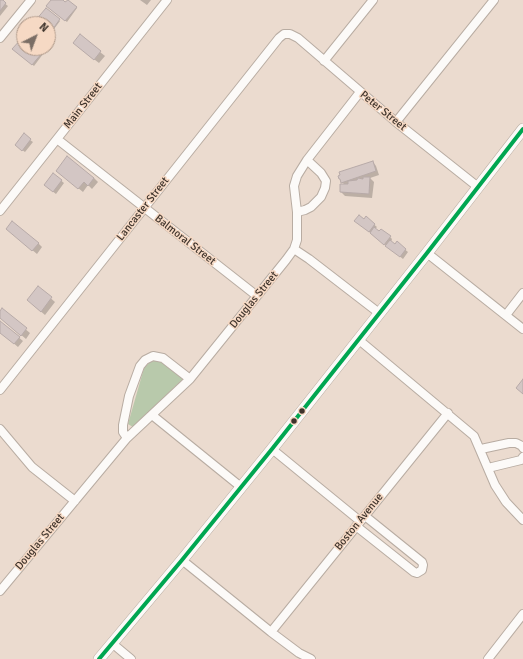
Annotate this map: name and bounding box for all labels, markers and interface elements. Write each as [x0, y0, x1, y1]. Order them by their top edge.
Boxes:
north arrow [16, 16, 56, 56]
text: N [37, 20, 51, 35]
street label: Main Street [61, 80, 105, 132]
street label: Peter Street [357, 88, 409, 134]
street label: Lancaster Street [114, 175, 172, 243]
street label: Balmoral Street [152, 212, 218, 268]
street label: Douglas Street [227, 269, 281, 331]
unlabelled marker [297, 406, 307, 416]
unlabelled marker [289, 416, 299, 426]
street label: Boston Avenue [332, 491, 386, 553]
street label: Douglas Street [13, 511, 67, 573]

